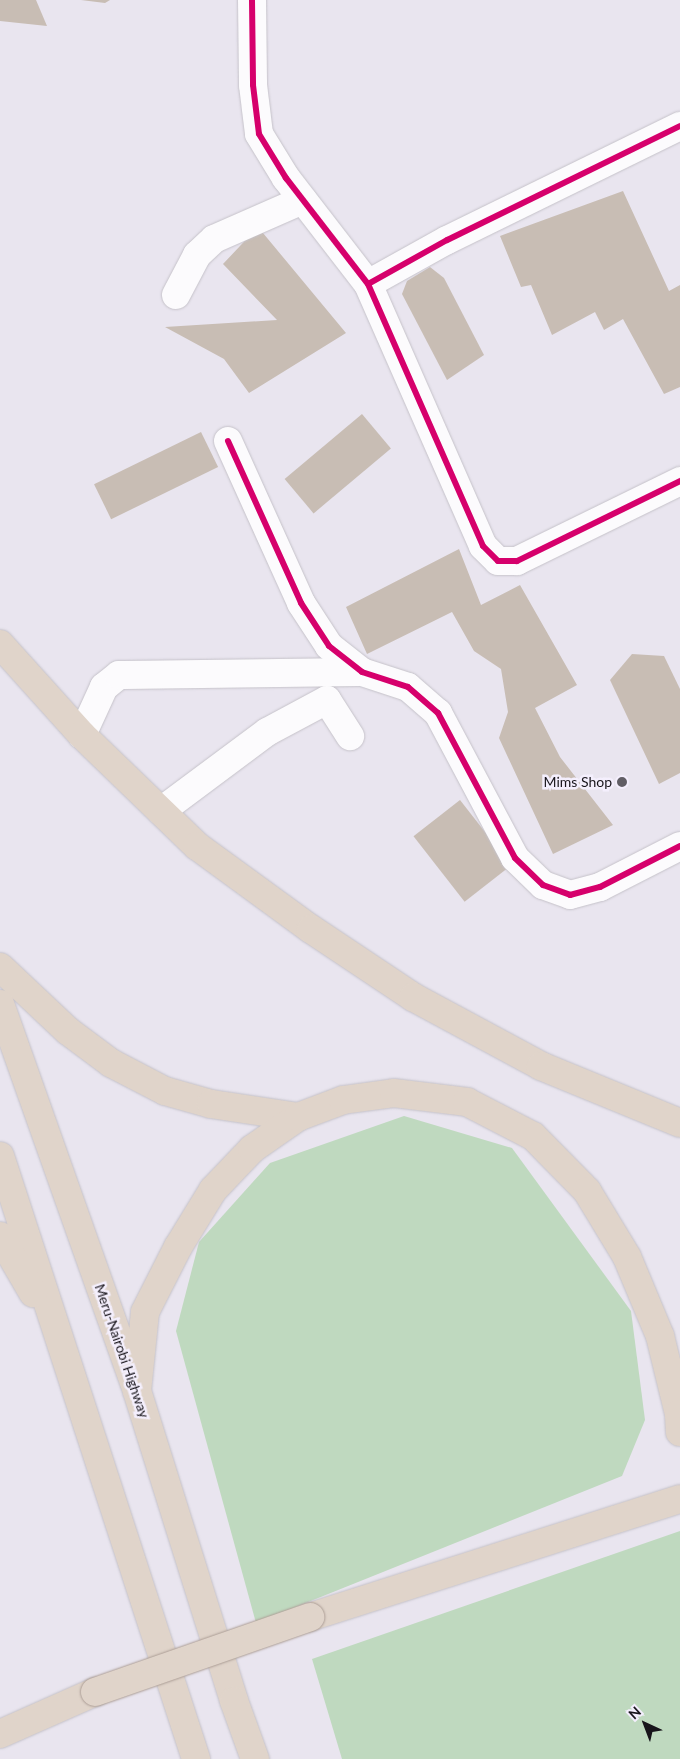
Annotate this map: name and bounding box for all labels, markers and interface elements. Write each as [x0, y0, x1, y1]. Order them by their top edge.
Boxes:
place label: Mims Shop [544, 774, 612, 790]
marker: Mims Shop [616, 776, 628, 788]
street label: Meru-Nairobi Highway [91, 1282, 153, 1420]
north arrow [620, 1699, 670, 1749]
text: N [625, 1703, 644, 1723]

